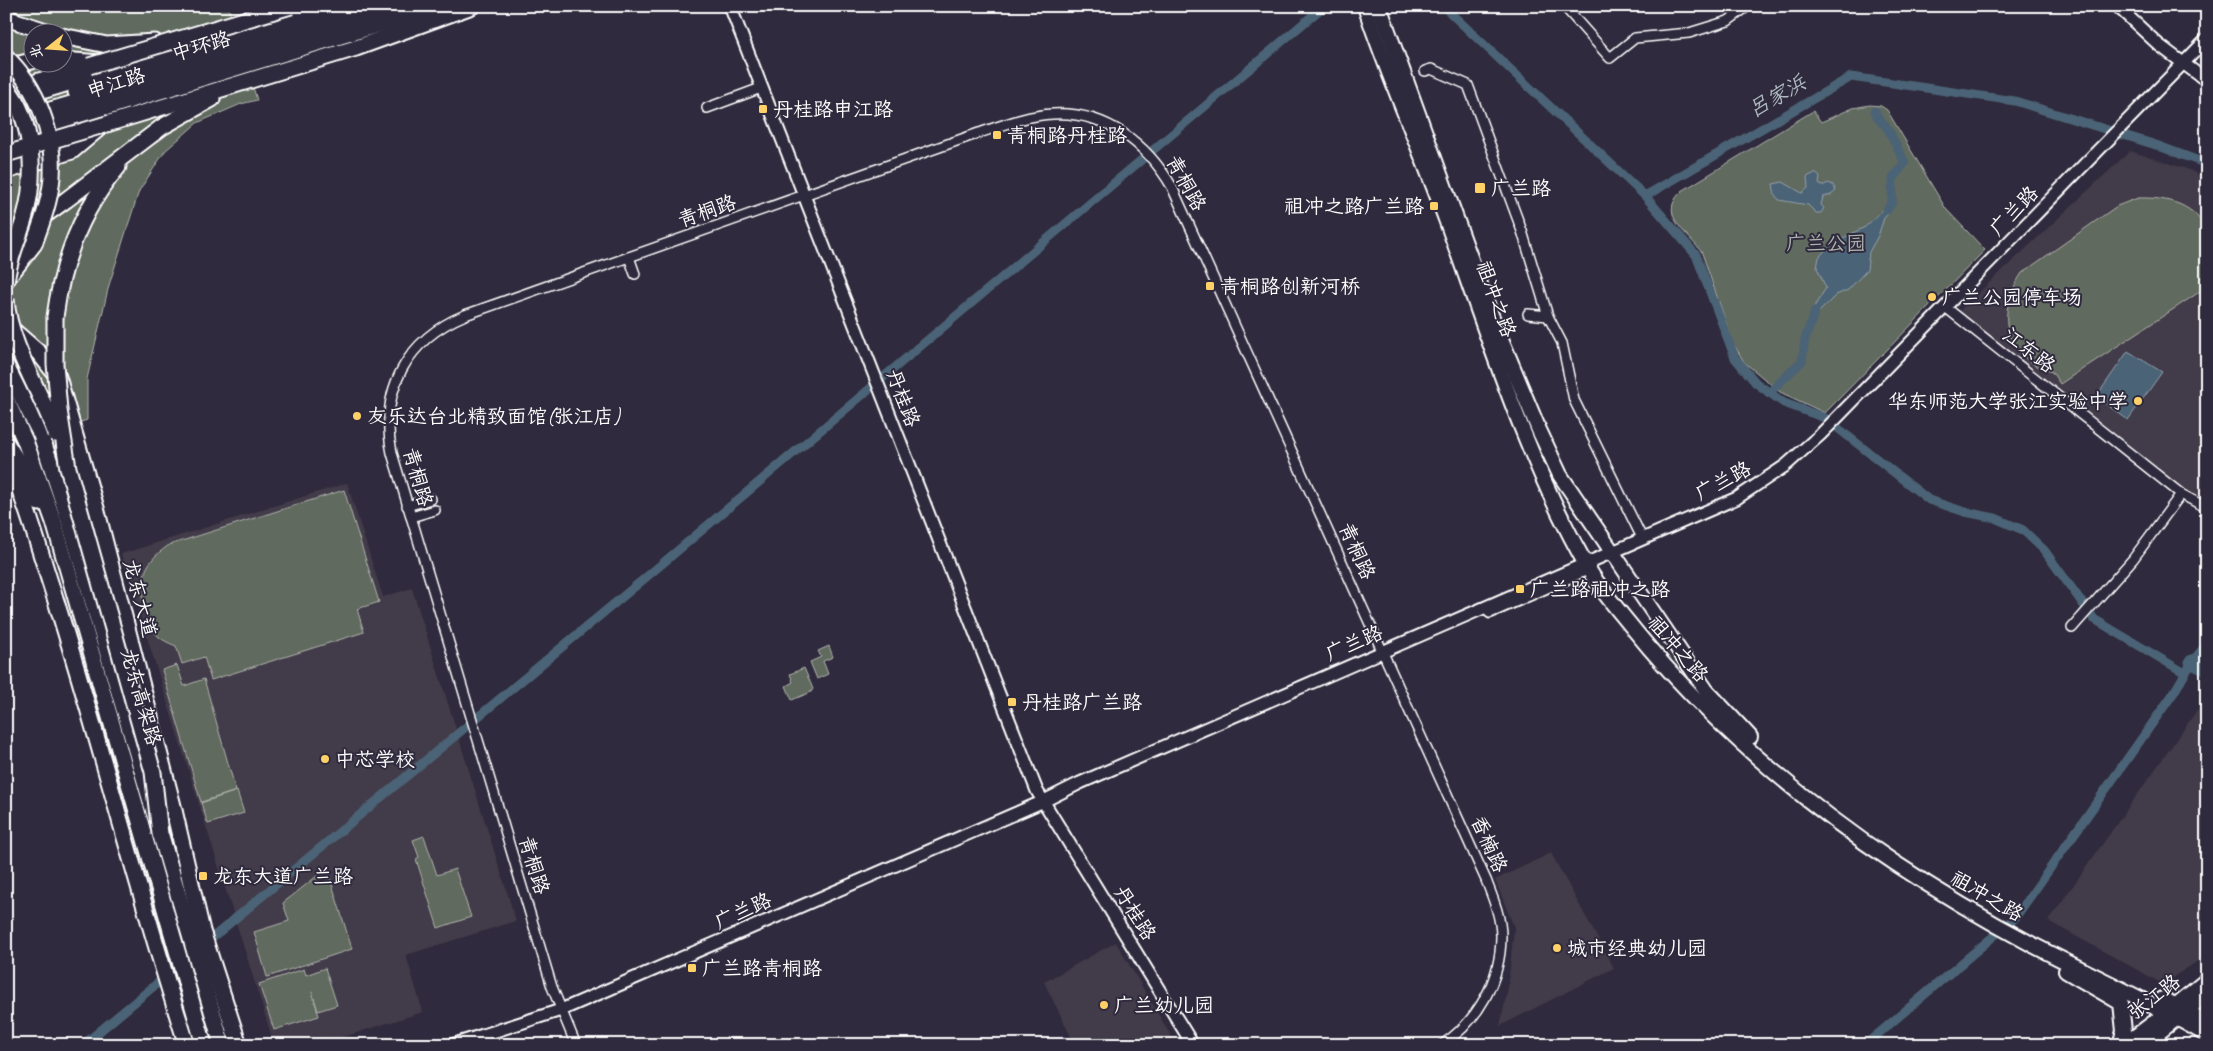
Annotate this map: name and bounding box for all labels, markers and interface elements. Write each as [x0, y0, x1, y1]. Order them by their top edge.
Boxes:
north arrow [22, 22, 72, 72]
street label: 中环路 [169, 25, 234, 66]
text: 北 [26, 42, 46, 61]
street label: 申江路 [84, 62, 149, 104]
water label: 吕家浜 [1743, 68, 1812, 123]
place label: 丹桂路申江路 [773, 97, 894, 122]
marker: 丹桂路申江路 [757, 103, 769, 115]
place label: 青桐路丹桂路 [1007, 123, 1128, 148]
marker: 青桐路丹桂路 [991, 129, 1003, 141]
street label: 青桐路 [1161, 151, 1212, 216]
place label: 广兰路 [1491, 176, 1552, 201]
street label: 广兰路 [1984, 180, 2045, 241]
marker: 广兰路 [1473, 181, 1487, 195]
street label: 青桐路 [675, 189, 740, 233]
place label: 祖冲之路广兰路 [1284, 194, 1425, 219]
marker: 祖冲之路广兰路 [1428, 200, 1440, 212]
park label: 广兰公园 [1786, 231, 1866, 256]
street label: 祖冲之路 [1471, 257, 1522, 342]
place label: 青桐路创新河桥 [1220, 274, 1360, 299]
marker: 青桐路创新河桥 [1204, 280, 1216, 292]
place label: 广兰公园停车场 [1942, 285, 2082, 310]
marker: 广兰公园停车场 [1926, 291, 1938, 303]
street label: 江东路 [1998, 322, 2061, 379]
street label: 丹桂路 [881, 366, 926, 431]
place label: 华东师范大学张江实验中学 [1888, 389, 2128, 414]
marker: 华东师范大学张江实验中学 [2132, 395, 2144, 407]
place label: 友乐达台北精致面馆(张江店) [367, 404, 622, 429]
marker: 友乐达台北精致面馆(张江店) [351, 410, 363, 422]
street label: 青桐路 [398, 445, 439, 510]
street label: 广兰路 [1691, 455, 1756, 506]
street label: 青桐路 [1333, 519, 1381, 584]
street label: 龙东大道 [118, 556, 162, 640]
place label: 广兰路祖冲之路 [1530, 577, 1671, 602]
marker: 广兰路祖冲之路 [1514, 583, 1526, 595]
street label: 祖冲之路 [1642, 611, 1714, 688]
street label: 广兰路 [1322, 619, 1387, 666]
street label: 龙东高架路 [115, 645, 167, 749]
place label: 丹桂路广兰路 [1022, 690, 1143, 715]
marker: 丹桂路广兰路 [1006, 696, 1018, 708]
place label: 中芯学校 [335, 747, 415, 772]
marker: 中芯学校 [319, 753, 331, 765]
street label: 香楠路 [1465, 812, 1513, 877]
street label: 青桐路 [513, 833, 555, 898]
place label: 龙东大道广兰路 [213, 864, 354, 889]
street label: 祖冲之路 [1946, 865, 2029, 927]
marker: 龙东大道广兰路 [197, 870, 209, 882]
street label: 丹桂路 [1109, 881, 1162, 946]
street label: 广兰路 [711, 887, 776, 935]
place label: 城市经典幼儿园 [1567, 936, 1707, 961]
marker: 城市经典幼儿园 [1551, 942, 1563, 954]
place label: 广兰路青桐路 [702, 956, 823, 981]
marker: 广兰路青桐路 [686, 962, 698, 974]
street label: 张江路 [2123, 968, 2186, 1025]
place label: 广兰幼儿园 [1114, 993, 1214, 1018]
marker: 广兰幼儿园 [1098, 999, 1110, 1011]

